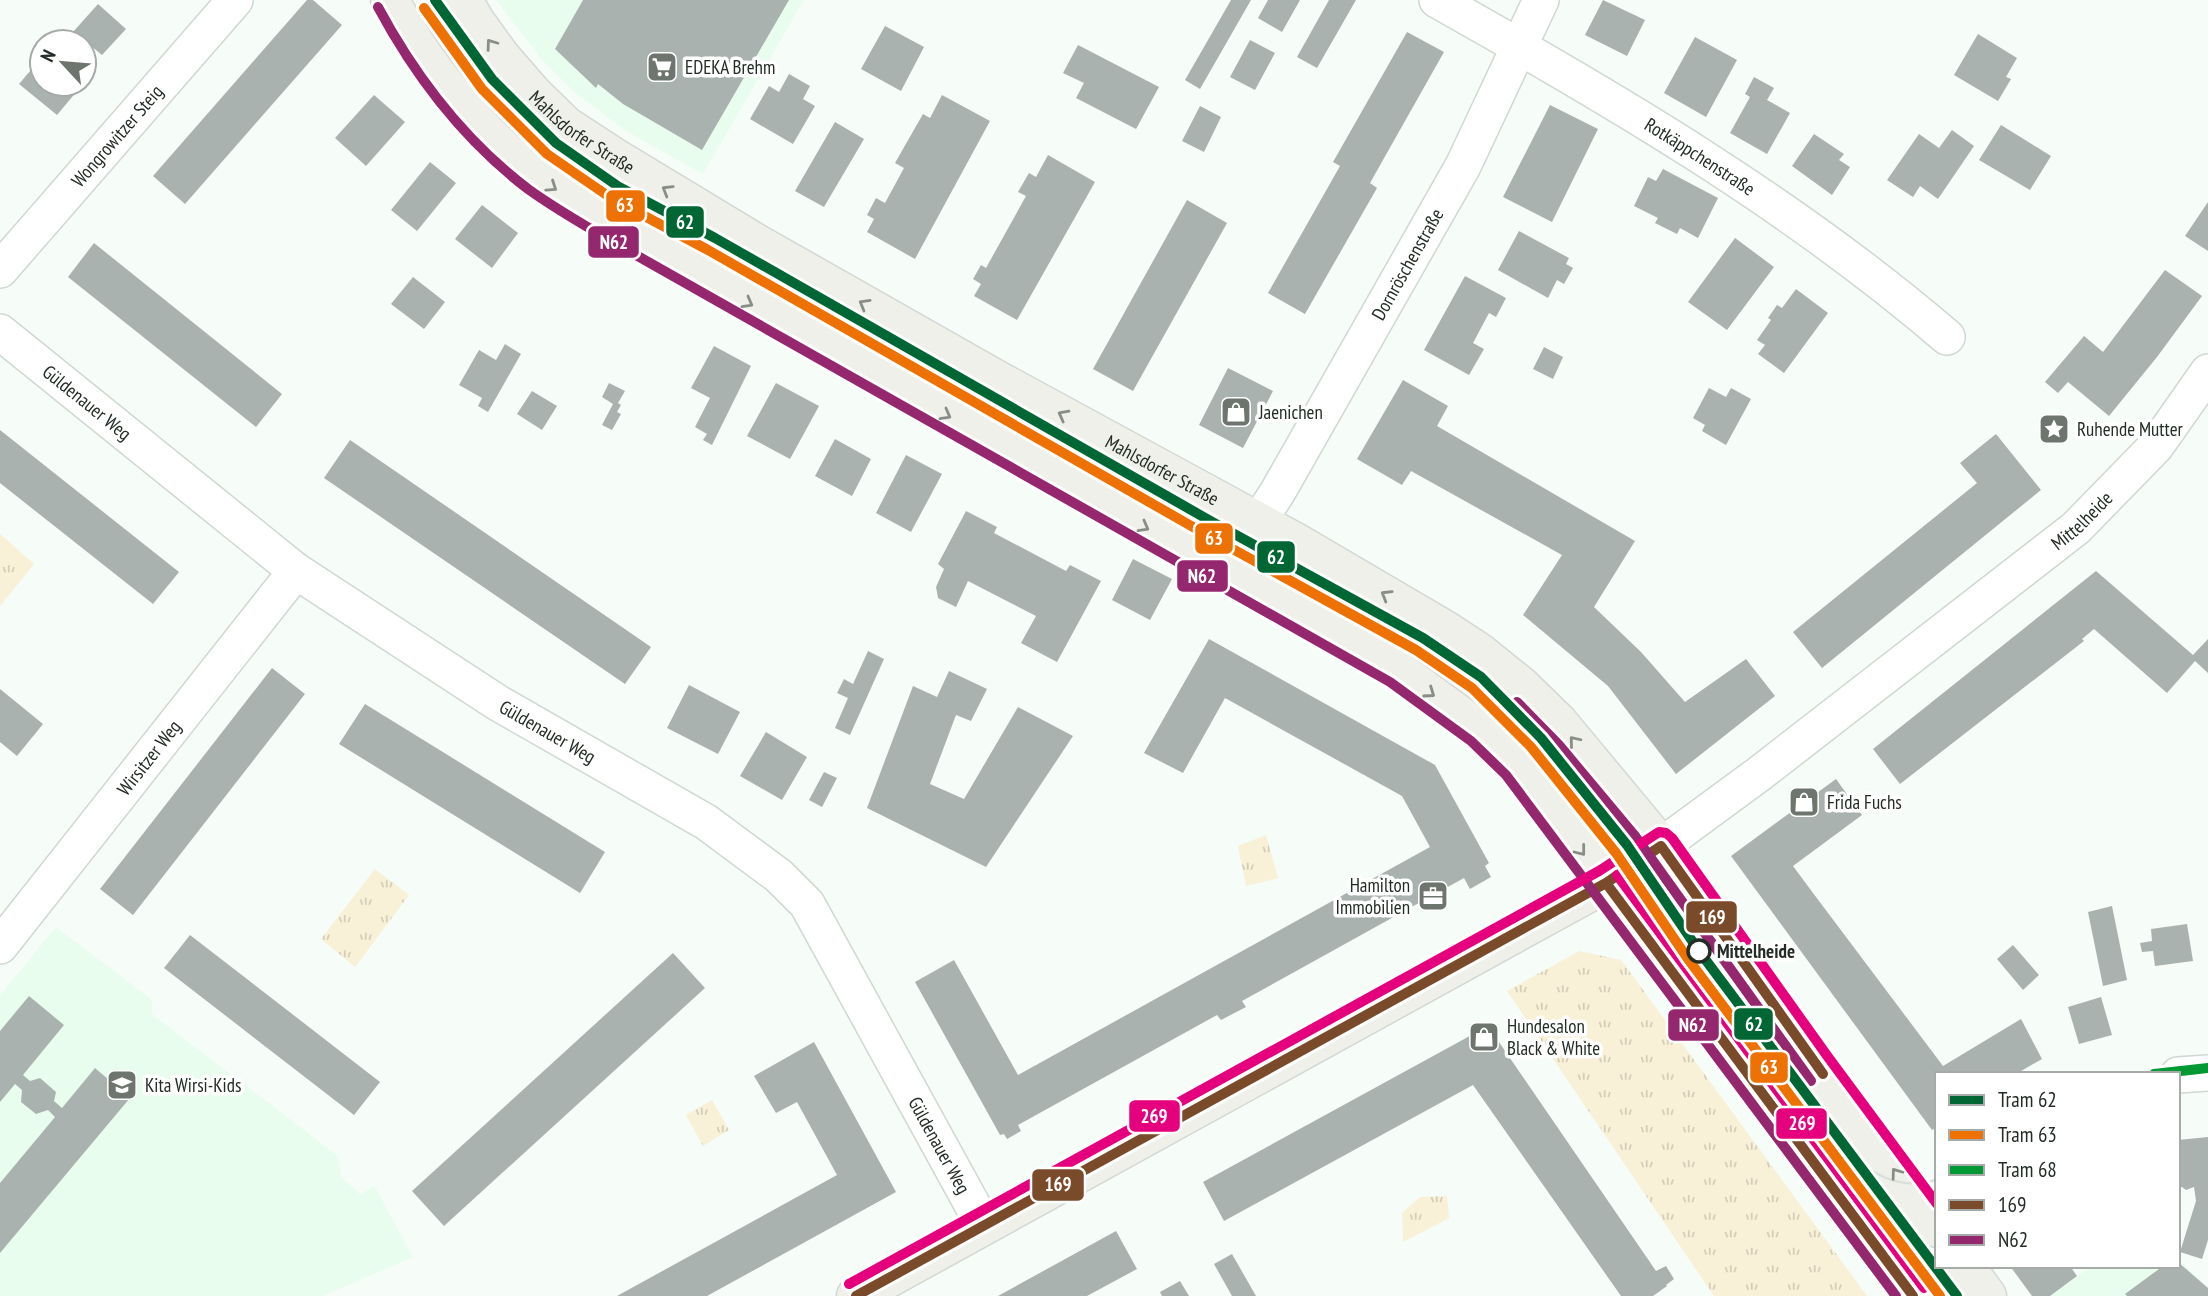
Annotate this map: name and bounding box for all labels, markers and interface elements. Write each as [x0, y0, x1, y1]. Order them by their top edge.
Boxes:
north arrow [28, 28, 98, 98]
one-way arrow [487, 39, 500, 52]
text: N [35, 46, 61, 65]
supermarket icon: EDEKA Brehm [645, 50, 679, 84]
place label: EDEKA Brehm [685, 55, 775, 79]
street label: Wongrowitzer Steig [66, 80, 168, 192]
street label: Mahlsdorfer Straße [524, 85, 639, 179]
street label: Rotkäppchenstraße [1640, 112, 1760, 201]
one-way arrow [544, 179, 557, 191]
one-way arrow [662, 185, 675, 198]
line badge: 63 [605, 189, 646, 223]
text: 63 [616, 193, 634, 217]
street label: Dornröschenstraße [1366, 204, 1449, 324]
line badge: 62 [665, 205, 705, 239]
text: 62 [676, 210, 694, 234]
line badge: N62 [587, 225, 640, 259]
text: N62 [600, 230, 628, 254]
one-way arrow [741, 295, 753, 308]
one-way arrow [859, 300, 872, 313]
street label: Güldenauer Weg [38, 359, 136, 445]
shop icon: Jaenichen [1219, 395, 1253, 429]
place label: Jaenichen [1258, 400, 1323, 424]
one-way arrow [939, 407, 951, 420]
one-way arrow [1057, 410, 1070, 423]
place icon: Ruhende Mutter [2037, 412, 2071, 446]
place label: Ruhende Mutter [2077, 417, 2184, 441]
street label: Mahlsdorfer Straße [1101, 429, 1223, 510]
street label: Mittelheide [2046, 486, 2117, 555]
one-way arrow [1137, 519, 1149, 532]
line badge: 63 [1194, 522, 1234, 555]
text: 63 [1205, 526, 1223, 550]
line badge: 62 [1256, 540, 1296, 574]
text: 62 [1267, 545, 1285, 569]
line badge: N62 [1176, 559, 1229, 593]
text: N62 [1188, 564, 1216, 588]
one-way arrow [1381, 591, 1394, 604]
one-way arrow [1422, 684, 1435, 697]
street label: Güldenauer Weg [495, 694, 600, 768]
street label: Wirsitzer Weg [112, 715, 186, 800]
one-way arrow [1570, 737, 1582, 750]
shop icon: Frida Fuchs [1787, 785, 1821, 819]
place label: Frida Fuchs [1827, 790, 1902, 814]
one-way arrow [1573, 843, 1586, 855]
place label: Hamilton Immobilien [1336, 873, 1410, 919]
office icon: Hamilton Immobilien [1416, 879, 1450, 913]
line badge: 169 [1685, 900, 1738, 934]
text: 169 [1698, 905, 1726, 929]
marker: Mittelheide [1687, 939, 1711, 963]
place label: Mittelheide [1717, 939, 1795, 963]
line badge: 62 [1733, 1007, 1774, 1041]
line badge: N62 [1667, 1008, 1720, 1042]
text: 62 [1745, 1012, 1763, 1036]
text: N62 [1679, 1013, 1707, 1037]
place label: Hundesalon Black & White [1507, 1014, 1600, 1060]
shop icon: Hundesalon Black & White [1467, 1020, 1501, 1054]
line badge: 63 [1749, 1051, 1789, 1084]
text: 63 [1760, 1055, 1778, 1079]
school or university icon: Kita Wirsi-Kids [105, 1068, 139, 1102]
legend [1935, 1072, 2180, 1268]
place label: Kita Wirsi-Kids [145, 1073, 241, 1097]
text: Tram 62 [1998, 1086, 2057, 1113]
street label: Güldenauer Weg [903, 1092, 976, 1198]
line badge: 269 [1128, 1099, 1181, 1133]
text: 269 [1140, 1104, 1168, 1128]
line badge: 269 [1775, 1107, 1828, 1140]
text: 269 [1788, 1111, 1816, 1135]
text: Tram 63 [1998, 1121, 2057, 1148]
text: Tram 68 [1998, 1156, 2057, 1183]
line badge: 169 [1031, 1168, 1085, 1202]
one-way arrow [1892, 1168, 1904, 1181]
text: 169 [1044, 1172, 1072, 1196]
text: 169 [1998, 1191, 2026, 1218]
text: N62 [1998, 1226, 2028, 1253]

